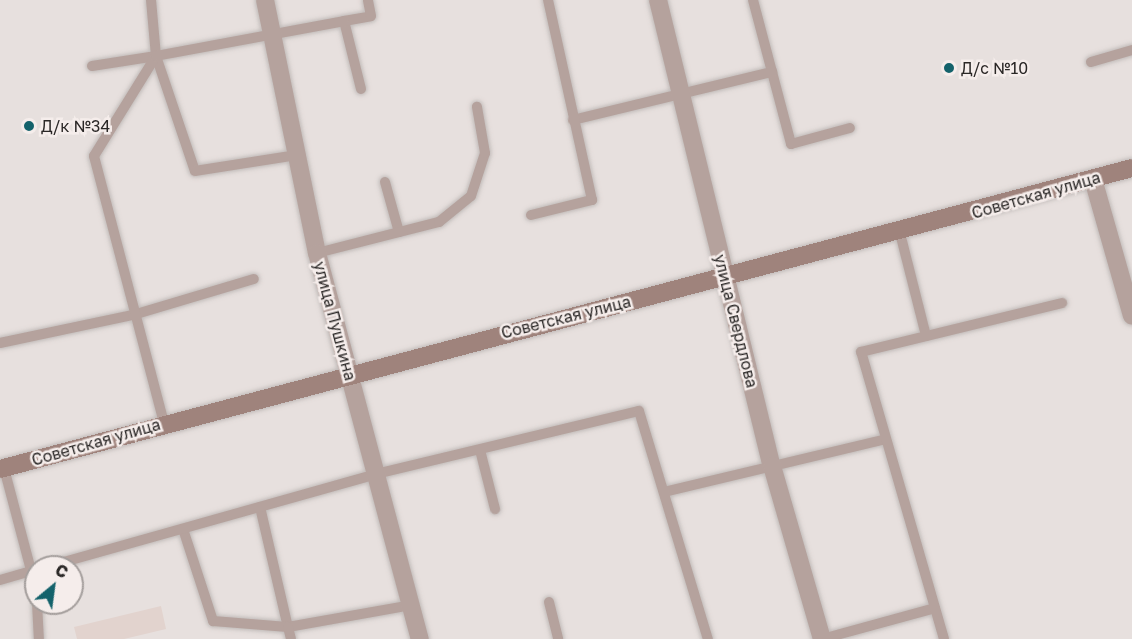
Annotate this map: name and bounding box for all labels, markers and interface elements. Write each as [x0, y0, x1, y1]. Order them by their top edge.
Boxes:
place label: Д/с №10 [961, 58, 1028, 78]
marker: Д/с №10 [942, 61, 956, 75]
place label: Д/к №34 [41, 116, 110, 136]
marker: Д/к №34 [22, 119, 36, 133]
street label: Советская улица [969, 167, 1103, 223]
street label: улица Свердлова [710, 252, 762, 390]
street label: улица Пушкина [310, 259, 360, 383]
street label: Советская улица [499, 292, 633, 342]
street label: Советская улица [29, 414, 163, 470]
north arrow [24, 555, 84, 615]
text: С [52, 560, 72, 583]

